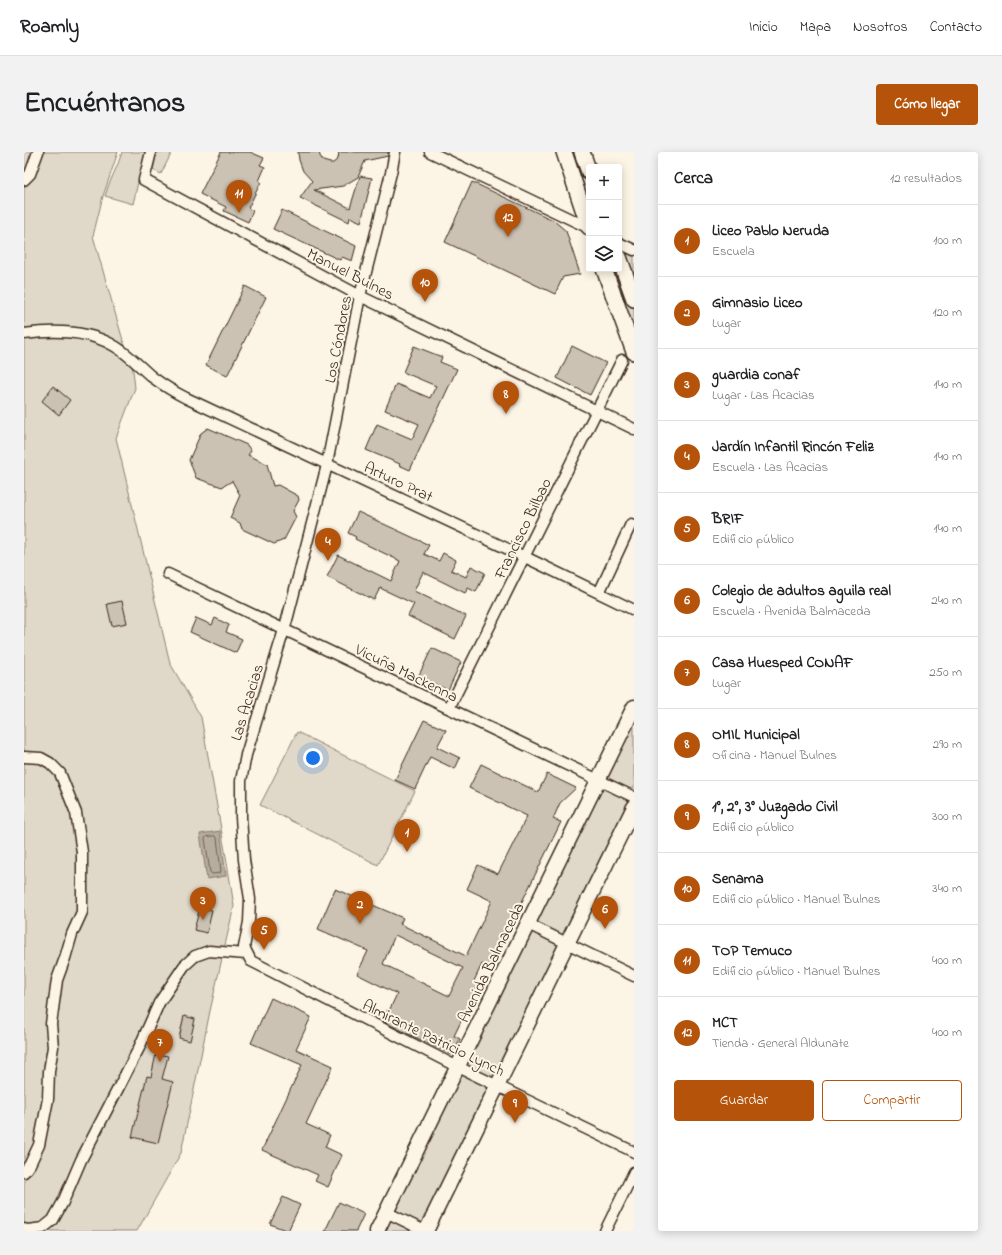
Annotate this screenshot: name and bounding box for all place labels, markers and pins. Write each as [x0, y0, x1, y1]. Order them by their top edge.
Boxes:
pin: 11 [226, 180, 252, 213]
pin: 12 [495, 204, 521, 237]
pin: 10 [412, 269, 438, 302]
pin: 8 [493, 381, 519, 414]
pin: 4 [315, 528, 341, 561]
pin: 1 [394, 819, 420, 852]
pin: 3 [190, 887, 216, 920]
pin: 2 [347, 891, 373, 924]
pin: 6 [592, 896, 618, 929]
pin: 5 [251, 917, 277, 950]
pin: 7 [147, 1029, 173, 1062]
pin: 9 [502, 1090, 528, 1123]

